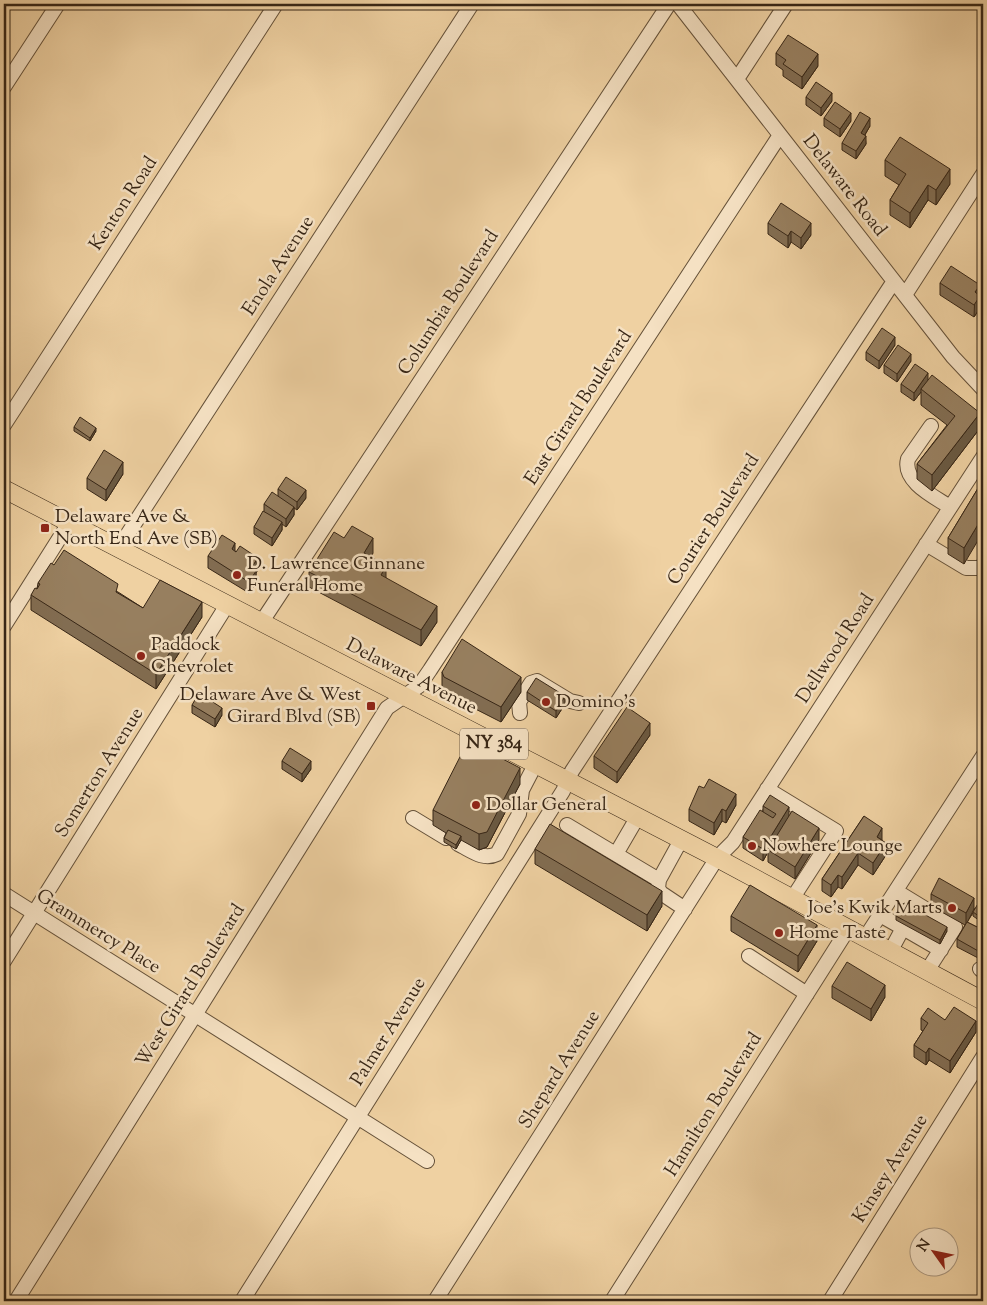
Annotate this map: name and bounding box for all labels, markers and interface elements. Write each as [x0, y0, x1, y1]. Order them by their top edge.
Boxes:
street label: Delaware Road [795, 129, 893, 243]
street label: Kenton Road [83, 151, 165, 257]
street label: Enola Avenue [237, 211, 322, 321]
street label: Columbia Boulevard [392, 225, 506, 381]
street label: East Girard Boulevard [519, 325, 639, 491]
street label: Courier Boulevard [661, 449, 767, 591]
place label: Delaware Ave & North End Ave (SB) [55, 504, 218, 553]
marker: Delaware Ave & North End Ave (SB) [39, 522, 51, 534]
place label: D. Lawrence Ginnane Funeral Home [247, 551, 425, 600]
marker: D. Lawrence Ginnane Funeral Home [231, 569, 243, 581]
street label: Dellwood Road [790, 589, 882, 709]
place label: Paddock Chevrolet [151, 632, 234, 681]
street label: Delaware Avenue [341, 632, 481, 722]
marker: Paddock Chevrolet [135, 650, 147, 662]
place label: Delaware Ave & West Girard Blvd (SB) [180, 682, 361, 731]
place label: Domino's [556, 689, 635, 716]
marker: Domino's [540, 696, 552, 708]
marker: Delaware Ave & West Girard Blvd (SB) [365, 700, 377, 712]
street label: Somerton Avenue [49, 703, 151, 843]
road number: NY 384 [460, 729, 528, 760]
place label: Dollar General [486, 792, 607, 819]
marker: Dollar General [470, 799, 482, 811]
place label: Nowhere Lounge [762, 833, 903, 860]
marker: Nowhere Lounge [746, 840, 758, 852]
street label: Grammercy Place [31, 883, 166, 981]
place label: Joe's Kwik Marts [807, 895, 942, 922]
street label: West Girard Boulevard [130, 899, 252, 1073]
marker: Joe's Kwik Marts [946, 902, 958, 914]
place label: Home Taste [789, 920, 886, 947]
marker: Home Taste [773, 927, 785, 939]
street label: Palmer Avenue [345, 972, 433, 1092]
street label: Shepard Avenue [513, 1005, 607, 1135]
street label: Hamilton Boulevard [659, 1027, 769, 1182]
street label: Kinsey Avenue [847, 1109, 935, 1228]
north arrow [910, 1228, 960, 1278]
text: N [913, 1236, 936, 1256]

